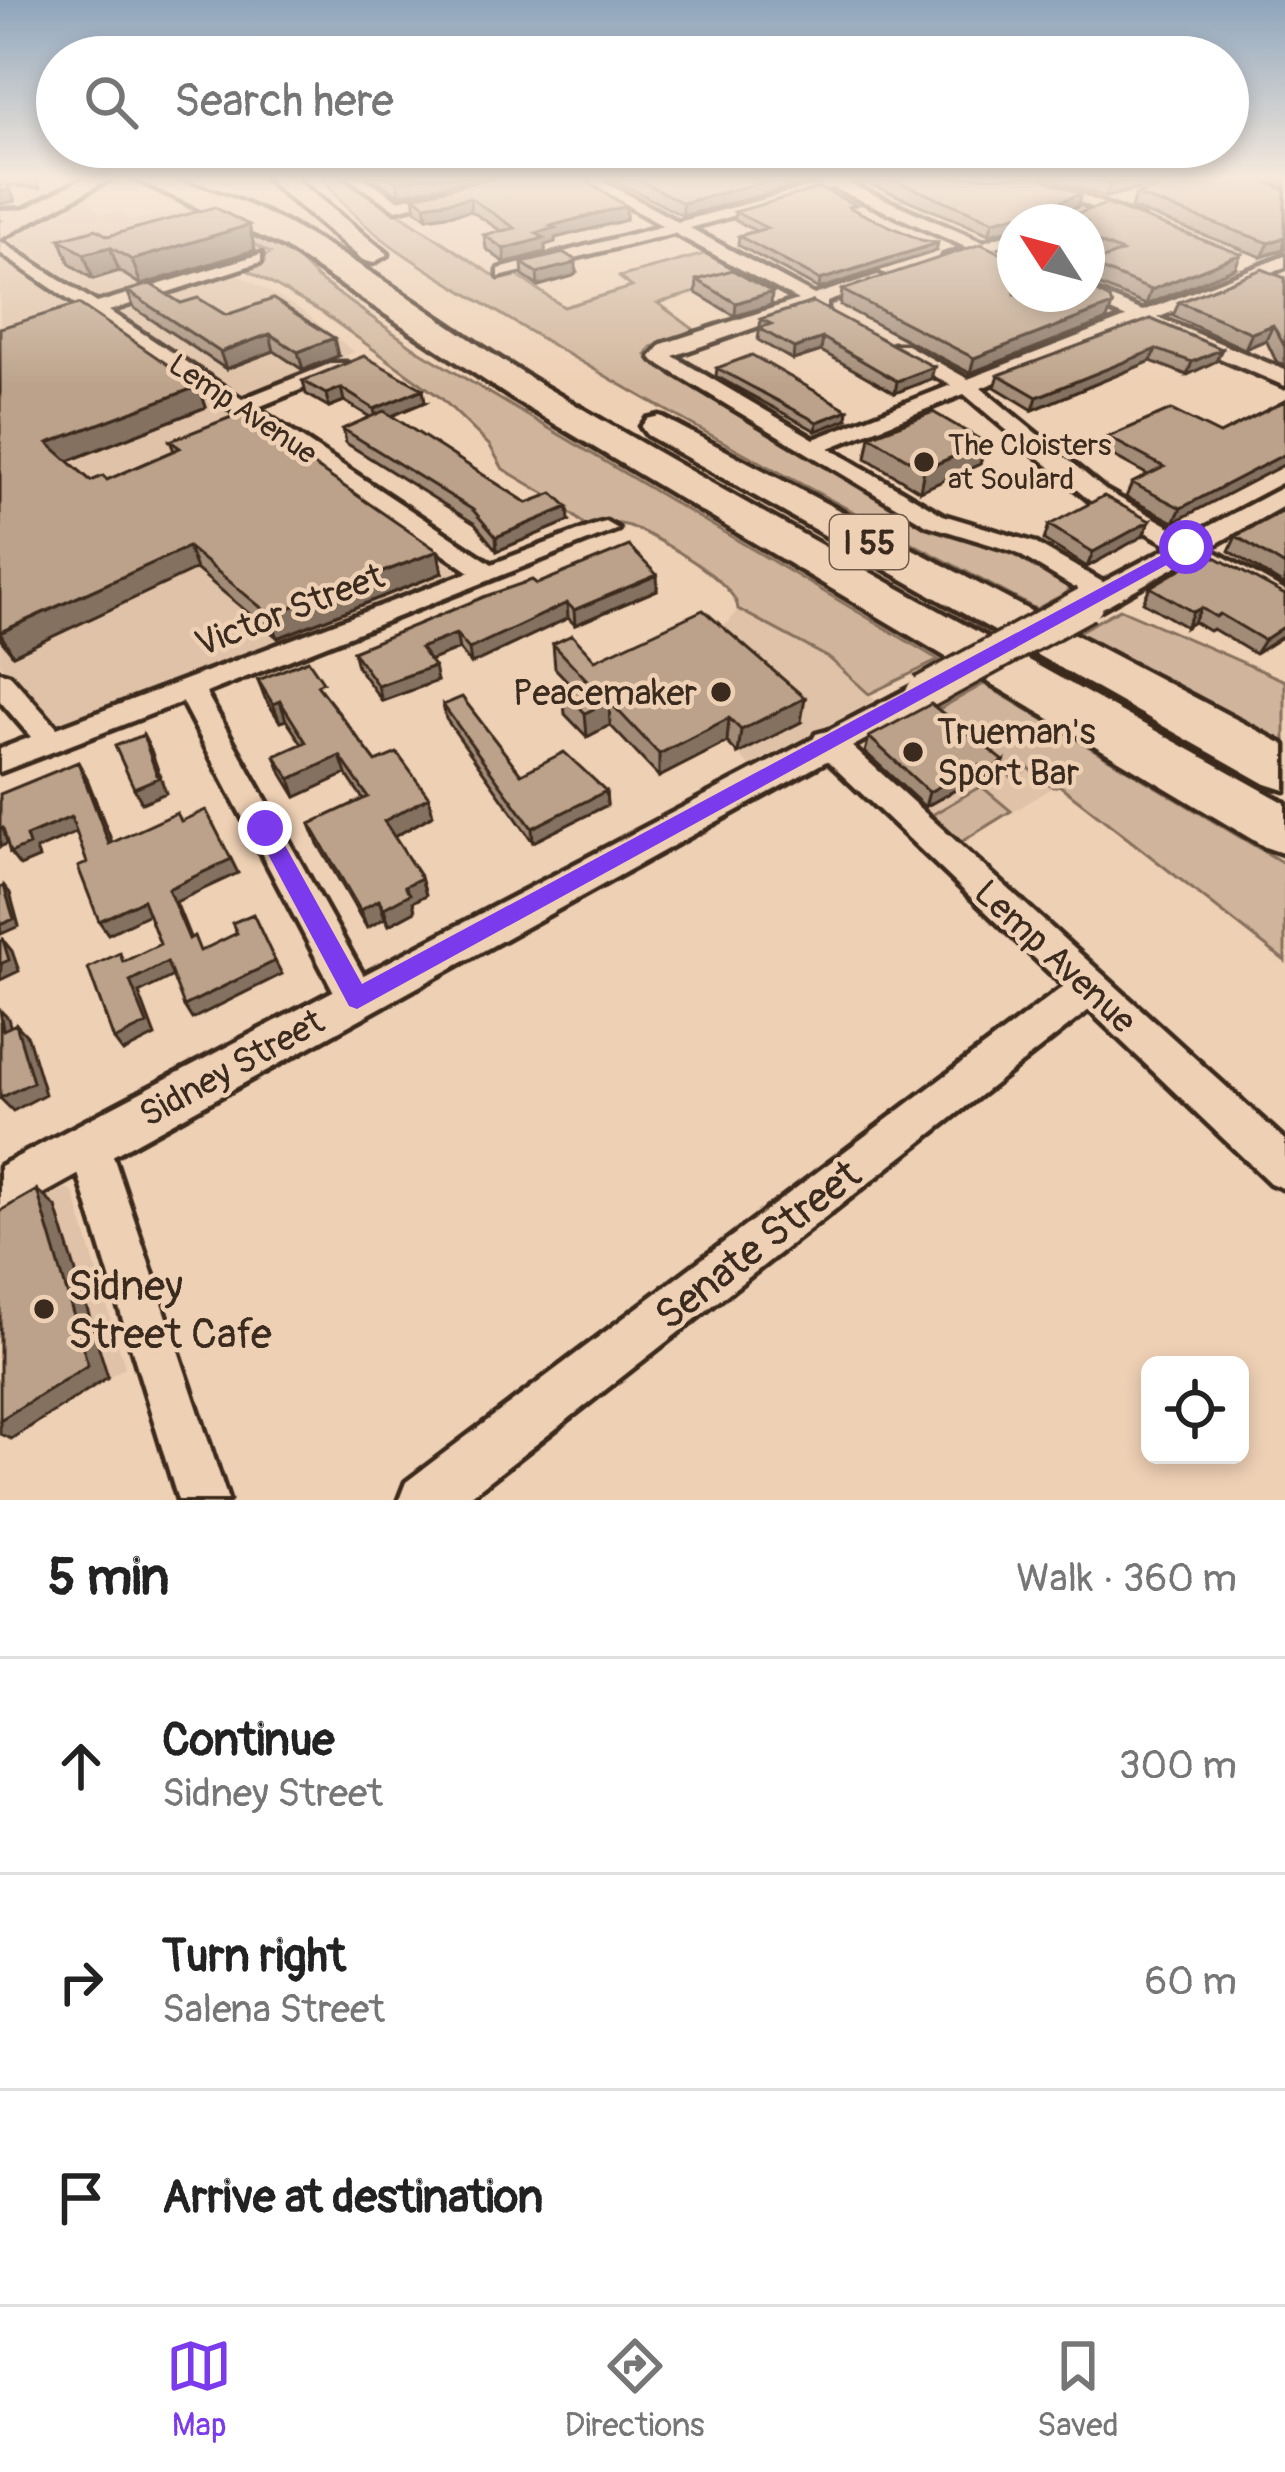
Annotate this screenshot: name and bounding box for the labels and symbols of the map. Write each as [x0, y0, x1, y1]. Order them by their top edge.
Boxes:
north arrow [997, 204, 1105, 312]
street label: Lemp Avenue [162, 346, 324, 473]
place label: The Cloisters at Soulard [948, 427, 1112, 498]
marker: The Cloisters at Soulard [911, 449, 937, 475]
road number: I 55 [830, 515, 908, 569]
route start [1159, 520, 1213, 574]
street label: Victor Street [189, 554, 391, 667]
place label: Peacemaker [513, 671, 697, 716]
marker: Peacemaker [708, 679, 734, 705]
place label: Trueman's Sport Bar [937, 710, 1095, 796]
marker: Trueman's Sport Bar [900, 739, 926, 765]
route end [238, 801, 292, 855]
street label: Lemp Avenue [965, 871, 1146, 1044]
street label: Sidney Street [132, 999, 332, 1137]
street label: Senate Street [645, 1149, 872, 1342]
place label: Sidney Street Cafe [68, 1261, 272, 1361]
marker: Sidney Street Cafe [31, 1296, 57, 1322]

